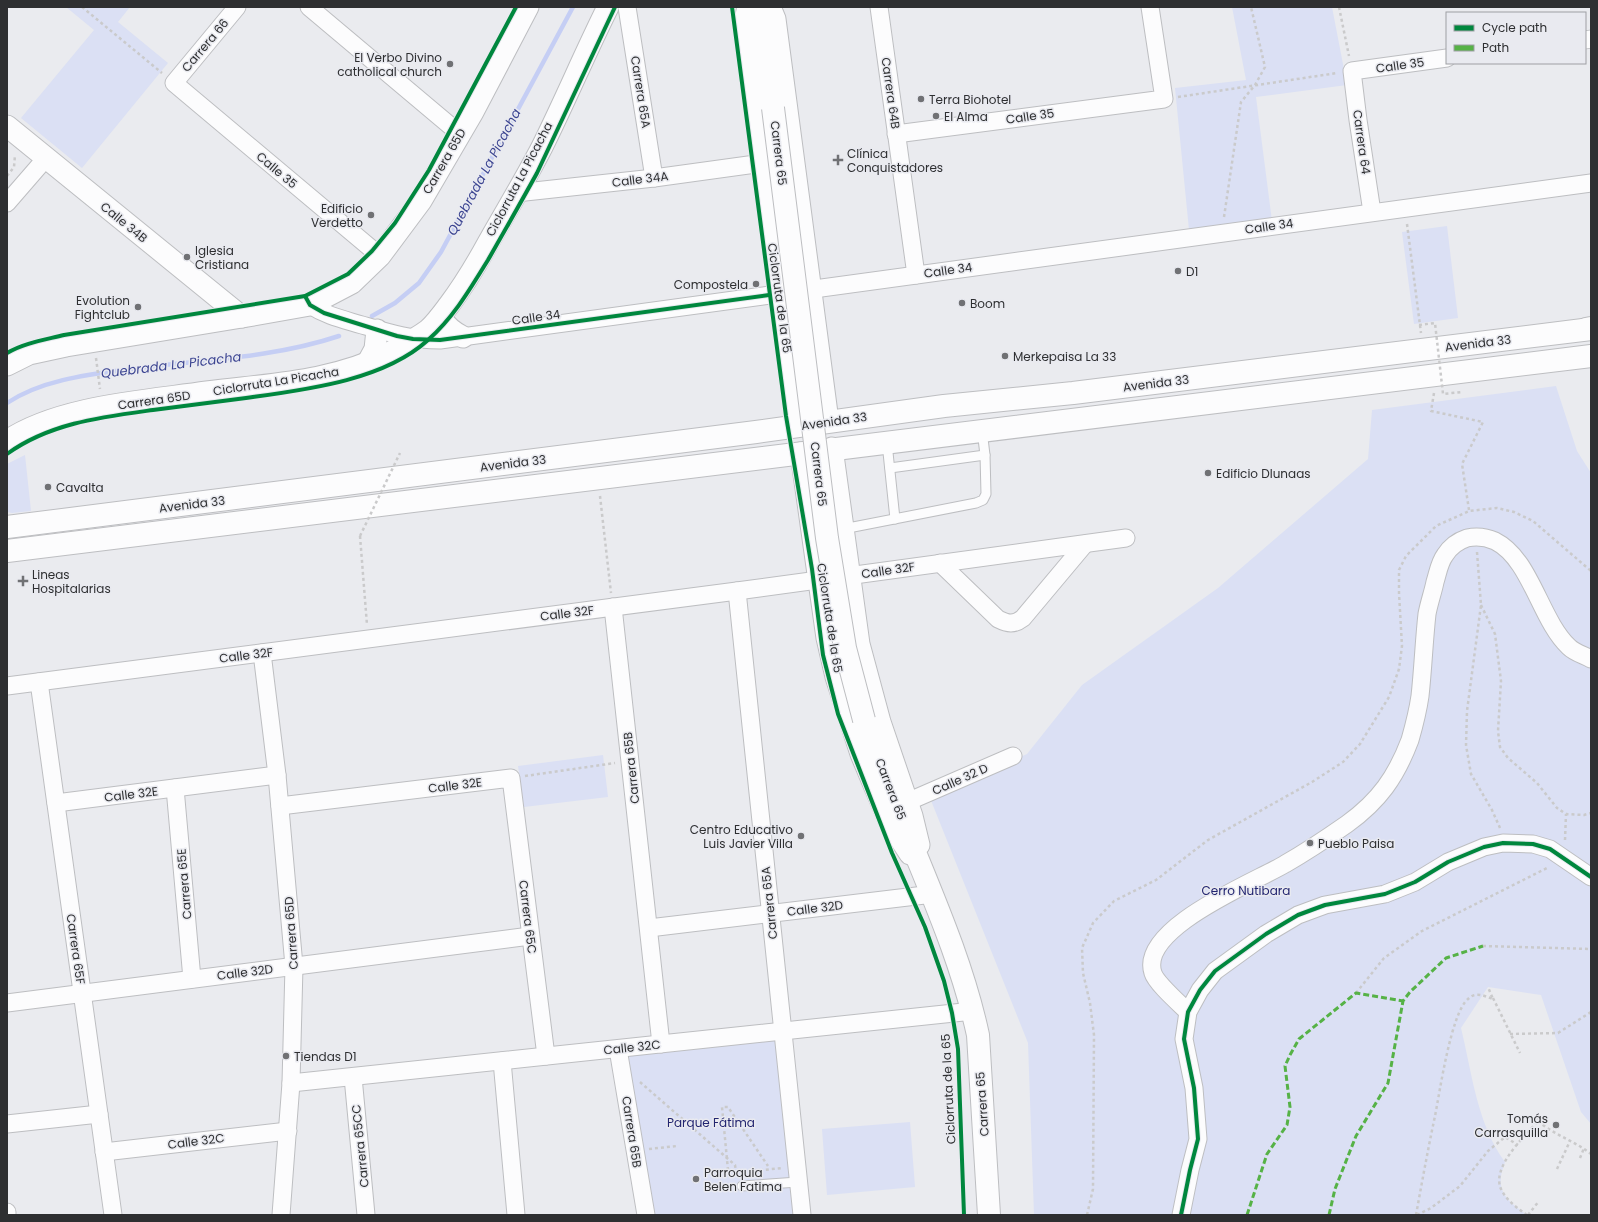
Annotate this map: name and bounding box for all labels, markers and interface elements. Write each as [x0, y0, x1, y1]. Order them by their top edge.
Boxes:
legend [1446, 12, 1586, 64]
street label: Carrera 66 [178, 15, 232, 75]
text: Cycle path [1482, 19, 1547, 36]
text: Path [1482, 39, 1509, 56]
place label: El Verbo Divino catholical church [337, 49, 442, 80]
street label: Calle 35 [1375, 53, 1425, 77]
street label: Carrera 65A [627, 55, 655, 129]
street label: Carrera 64B [878, 56, 904, 130]
marker: El Verbo Divino catholical church [445, 59, 455, 69]
place label: Terra Biohotel [929, 91, 1011, 108]
marker: Terra Biohotel [916, 94, 926, 104]
street label: Calle 35 [1005, 104, 1055, 128]
water label: Quebrada La Picacha [442, 105, 526, 239]
place label: El Alma [944, 108, 988, 125]
street label: Carrera 64 [1349, 109, 1375, 176]
marker: El Alma [931, 111, 941, 121]
street label: Ciclorruta La Picacha [482, 119, 556, 239]
street label: Carrera 65 [767, 120, 791, 186]
street label: Carrera 65D [418, 125, 470, 197]
place label: Clínica Conquistadores [847, 145, 943, 176]
street label: Calle 35 [253, 148, 301, 192]
marker: Clínica Conquistadores [832, 154, 844, 166]
street label: Calle 34A [611, 167, 669, 191]
street label: Calle 34B [97, 198, 151, 246]
place label: Edificio Verdetto [311, 200, 363, 231]
marker: Edificio Verdetto [366, 210, 376, 220]
street label: Calle 34 [1244, 214, 1295, 238]
place label: Iglesia Cristiana [195, 242, 249, 273]
street label: Ciclorruta de la 65 [764, 242, 796, 354]
marker: Iglesia Cristiana [182, 252, 192, 262]
street label: Calle 34 [923, 258, 974, 282]
place label: D1 [1186, 263, 1198, 280]
marker: D1 [1173, 266, 1183, 276]
place label: Compostela [674, 276, 748, 293]
marker: Compostela [751, 279, 761, 289]
place label: Evolution Fightclub [75, 292, 130, 323]
place label: Boom [970, 295, 1005, 312]
marker: Boom [957, 298, 967, 308]
marker: Evolution Fightclub [133, 302, 143, 312]
street label: Calle 34 [511, 305, 562, 329]
street label: Avenida 33 [1444, 331, 1512, 355]
water label: Quebrada La Picacha [100, 347, 242, 383]
place label: Merkepaisa La 33 [1013, 348, 1116, 365]
marker: Merkepaisa La 33 [1000, 351, 1010, 361]
street label: Ciclorruta La Picacha [212, 363, 340, 399]
street label: Avenida 33 [1122, 371, 1190, 395]
street label: Carrera 65D [117, 386, 191, 414]
street label: Avenida 33 [800, 408, 868, 434]
street label: Carrera 65 [807, 441, 831, 507]
street label: Avenida 33 [479, 451, 547, 475]
place label: Edificio Dlunaas [1216, 465, 1311, 482]
marker: Edificio Dlunaas [1203, 468, 1213, 478]
place label: Cavalta [56, 479, 104, 496]
marker: Cavalta [43, 482, 53, 492]
street label: Avenida 33 [158, 492, 226, 516]
street label: Calle 32F [860, 558, 916, 582]
street label: Ciclorruta de la 65 [813, 562, 847, 674]
place label: Lineas Hospitalarias [32, 566, 111, 597]
marker: Lineas Hospitalarias [17, 575, 29, 587]
street label: Calle 32F [539, 601, 595, 625]
street label: Calle 32F [218, 643, 274, 667]
street label: Carrera 65B [619, 731, 643, 805]
street label: Carrera 65 [871, 756, 911, 822]
street label: Calle 32 D [929, 759, 991, 799]
street label: Calle 32E [427, 773, 483, 797]
street label: Calle 32E [103, 782, 159, 806]
place label: Centro Educativo Luis Javier Villa [690, 821, 793, 852]
marker: Centro Educativo Luis Javier Villa [796, 831, 806, 841]
place label: Pueblo Paisa [1318, 835, 1394, 852]
marker: Pueblo Paisa [1305, 838, 1315, 848]
street label: Carrera 65E [172, 848, 196, 920]
street label: Carrera 65A [757, 866, 781, 940]
street label: Carrera 65C [515, 879, 541, 955]
park label: Cerro Nutibara [1202, 882, 1290, 899]
street label: Carrera 65D [280, 896, 302, 970]
street label: Calle 32D [786, 896, 844, 920]
street label: Carrera 65F [63, 913, 89, 985]
street label: Calle 32D [216, 960, 274, 984]
street label: Ciclorruta de la 65 [937, 1033, 959, 1145]
street label: Calle 32C [603, 1036, 661, 1058]
place label: Tiendas D1 [294, 1048, 357, 1065]
marker: Tiendas D1 [281, 1051, 291, 1061]
street label: Carrera 65 [971, 1071, 993, 1137]
street label: Carrera 65B [618, 1095, 646, 1169]
street label: Carrera 65CC [347, 1104, 373, 1188]
place label: Tomás Carrasquilla [1475, 1110, 1548, 1141]
park label: Parque Fátima [667, 1114, 755, 1131]
marker: Tomás Carrasquilla [1551, 1120, 1561, 1130]
street label: Calle 32C [167, 1129, 225, 1153]
place label: Parroquia Belen Fatima [704, 1164, 782, 1195]
marker: Parroquia Belen Fatima [691, 1174, 701, 1184]

